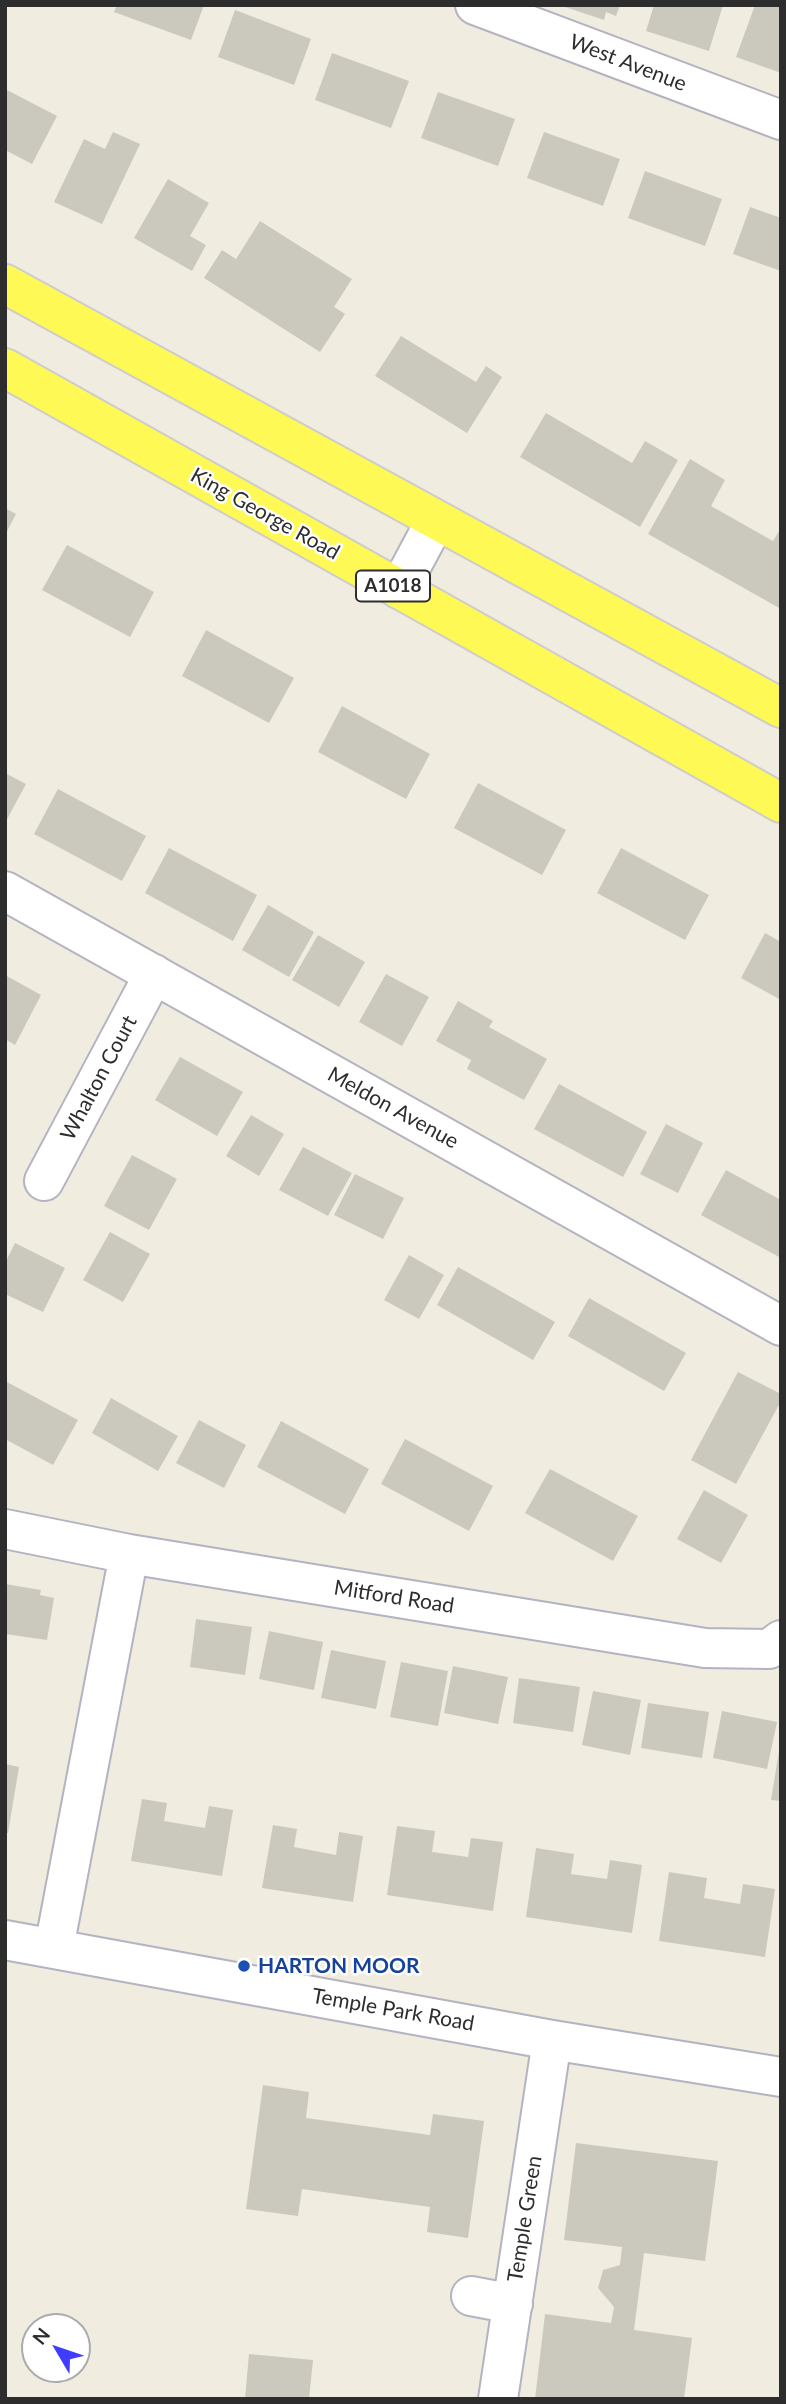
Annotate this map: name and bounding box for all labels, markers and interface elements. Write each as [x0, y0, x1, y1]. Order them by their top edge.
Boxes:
street label: West Avenue [566, 29, 690, 97]
street label: King George Road [186, 463, 344, 565]
road number: A1018 [356, 570, 430, 601]
street label: Whalton Court [56, 1011, 142, 1145]
street label: Meldon Avenue [323, 1062, 463, 1154]
street label: Mitford Road [332, 1575, 456, 1619]
place label: HARTON MOOR [258, 1953, 420, 1979]
marker: HARTON MOOR [236, 1958, 252, 1974]
street label: Temple Park Road [310, 1983, 476, 2037]
street label: Temple Green [503, 2154, 547, 2284]
north arrow [21, 2313, 91, 2383]
text: N [27, 2323, 54, 2349]

